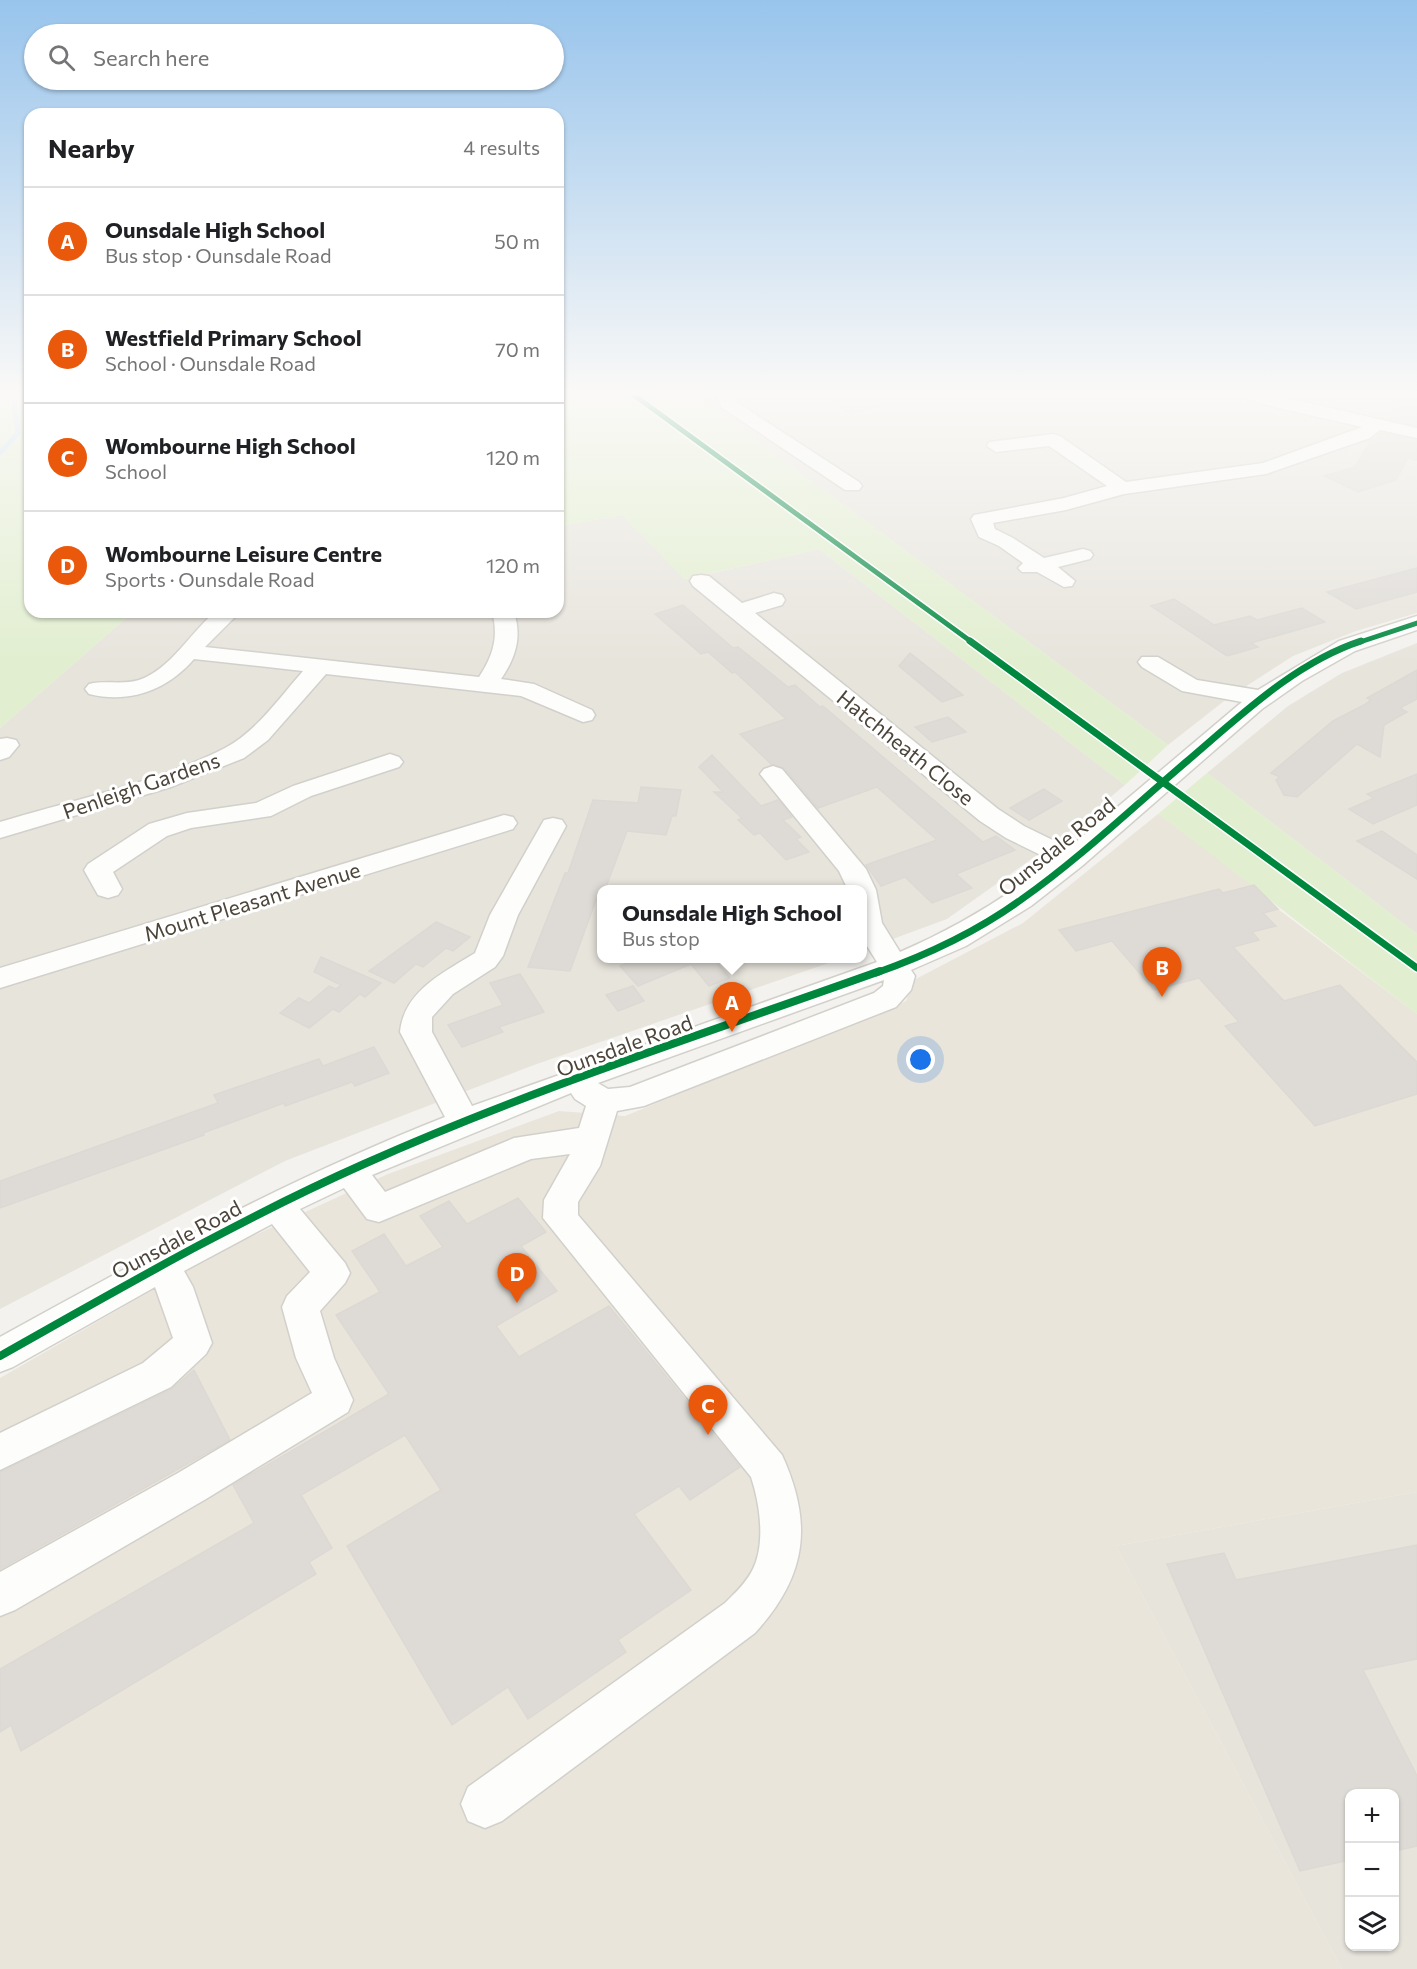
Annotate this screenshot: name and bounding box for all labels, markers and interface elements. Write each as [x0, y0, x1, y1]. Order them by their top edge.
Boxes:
search box [24, 24, 564, 90]
icon: search [45, 41, 78, 74]
text: Search here [93, 44, 209, 71]
text: Nearby [48, 132, 135, 163]
text: 4 results [463, 135, 540, 159]
text: Ounsdale High School [105, 216, 325, 243]
text: A [60, 229, 75, 253]
text: 50 m [494, 229, 540, 253]
text: Bus stop · Ounsdale Road [105, 243, 332, 267]
text: Westfield Primary School [105, 324, 362, 351]
text: B [61, 337, 74, 361]
text: 70 m [495, 337, 540, 361]
text: School · Ounsdale Road [105, 351, 316, 375]
text: Wombourne High School [105, 432, 356, 459]
text: C [61, 445, 74, 469]
text: 120 m [486, 445, 540, 469]
text: School [105, 459, 167, 483]
text: Wombourne Leisure Centre [105, 540, 382, 567]
text: D [60, 553, 75, 577]
text: 120 m [486, 553, 540, 577]
text: Sports · Ounsdale Road [105, 567, 314, 591]
street label: Hatchheath Close [832, 684, 980, 810]
street label: Penleigh Gardens [59, 746, 223, 824]
street label: Ounsdale Road [993, 791, 1119, 901]
street label: Mount Pleasant Avenue [141, 856, 363, 946]
popup [597, 885, 867, 963]
text: Ounsdale High School [622, 899, 842, 926]
text: Bus stop [622, 926, 700, 950]
pin: B [1142, 948, 1182, 997]
pin: A [712, 982, 752, 1032]
street label: Ounsdale Road [553, 1009, 695, 1081]
your location [906, 1045, 935, 1074]
street label: Ounsdale Road [107, 1194, 245, 1284]
pin: D [498, 1254, 536, 1303]
pin: C [688, 1386, 728, 1435]
map controls [1345, 1789, 1399, 1951]
button: + [1345, 1789, 1399, 1843]
button: − [1345, 1843, 1399, 1897]
button: layers [1345, 1897, 1399, 1951]

